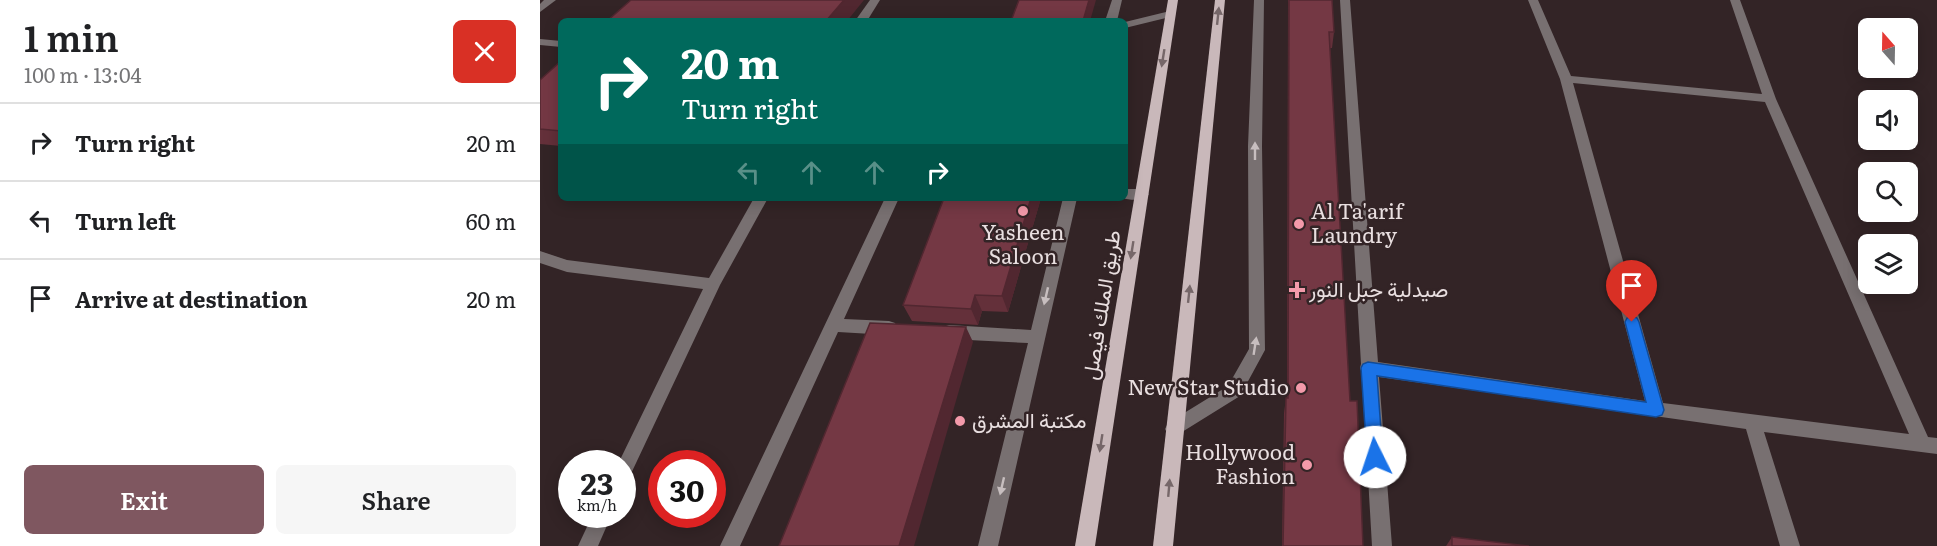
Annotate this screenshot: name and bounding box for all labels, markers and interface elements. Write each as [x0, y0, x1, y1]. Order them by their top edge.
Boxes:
one-way arrow [1213, 7, 1223, 26]
text: 1 min [24, 10, 119, 63]
north arrow [1858, 18, 1918, 78]
map controls [1858, 18, 1918, 294]
button: close [453, 20, 516, 83]
text: 20 m [681, 30, 780, 92]
icon: right [582, 42, 660, 120]
one-way arrow [1159, 48, 1168, 67]
text: 100 m · 13:04 [24, 59, 142, 89]
text: Turn right [681, 87, 818, 127]
button: sound [1858, 90, 1918, 150]
icon: right [24, 126, 57, 159]
text: Turn right [75, 126, 195, 159]
text: 20 m [466, 126, 516, 159]
one-way arrow [1250, 142, 1260, 161]
icon: left [732, 156, 765, 189]
icon: ahead [795, 156, 828, 189]
icon: ahead [858, 156, 891, 189]
icon: right [921, 156, 954, 189]
button: search [1858, 162, 1918, 222]
place label: Al Ta'arif Laundry [1311, 194, 1405, 249]
icon: left [24, 204, 57, 237]
text: Turn left [75, 204, 176, 237]
text: 60 m [466, 204, 516, 237]
marker: Yasheen Saloon [1016, 204, 1030, 218]
place label: Yasheen Saloon [982, 215, 1064, 270]
marker: Al Ta'arif Laundry [1292, 217, 1306, 231]
street label: طريق الملك فيصل [1072, 228, 1127, 382]
button: layers [1858, 234, 1918, 294]
one-way arrow [1128, 241, 1137, 260]
pin [1606, 260, 1657, 322]
icon: arrive [1615, 269, 1648, 302]
place label: صيدلية جبل النور [1308, 272, 1448, 303]
icon: arrive [24, 282, 57, 315]
text: Arrive at destination [75, 282, 308, 315]
text: 20 m [466, 282, 516, 315]
marker: صيدلية جبل النور [1290, 283, 1304, 297]
one-way arrow [1184, 284, 1194, 303]
one-way arrow [1041, 287, 1051, 305]
one-way arrow [1250, 336, 1259, 355]
place label: New Star Studio [1128, 370, 1289, 401]
marker: New Star Studio [1294, 381, 1308, 395]
place label: مكتبة المشرق [972, 403, 1087, 434]
marker: مكتبة المشرق [953, 414, 967, 428]
position arrow [1343, 425, 1407, 489]
one-way arrow [1097, 433, 1106, 452]
place label: Hollywood Fashion [1185, 435, 1295, 490]
speed limit sign: 30 [648, 450, 726, 528]
marker: Hollywood Fashion [1300, 458, 1314, 472]
text: 23 [581, 460, 613, 504]
button: Exit [24, 465, 264, 534]
button: Share [276, 465, 516, 534]
one-way arrow [996, 476, 1006, 495]
one-way arrow [1164, 478, 1174, 497]
text: km/h [577, 493, 617, 516]

